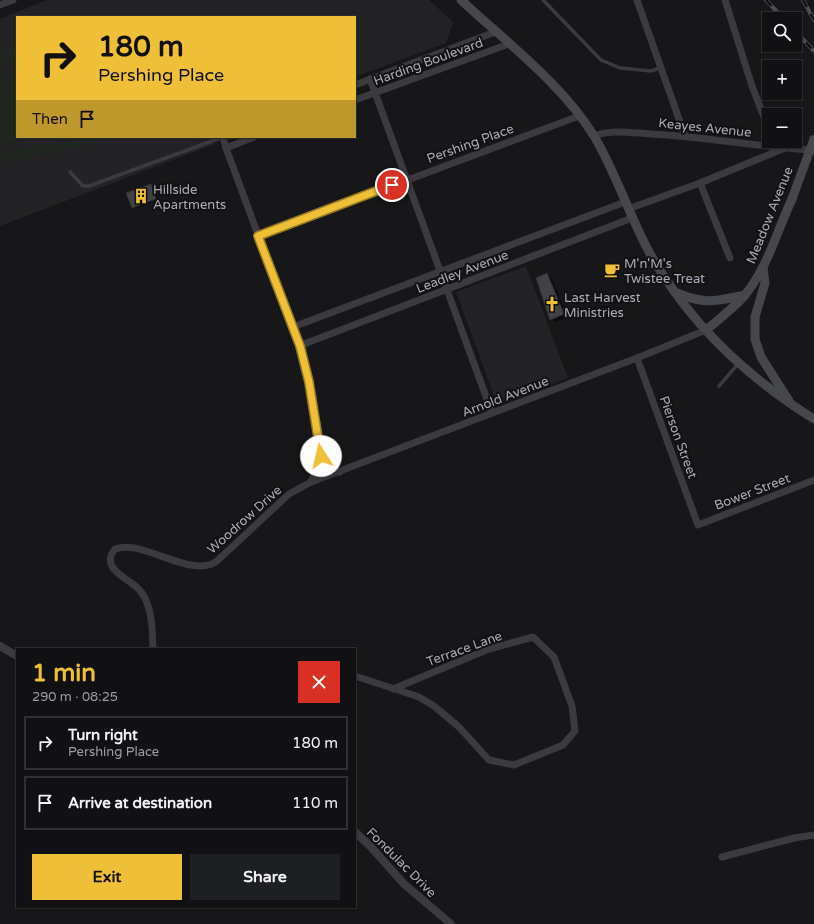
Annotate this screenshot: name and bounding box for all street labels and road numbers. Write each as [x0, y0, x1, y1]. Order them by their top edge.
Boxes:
street label: Harding Boulevard [371, 35, 485, 89]
street label: Keayes Avenue [657, 115, 752, 141]
street label: Pershing Place [425, 121, 516, 167]
street label: Meadow Avenue [743, 165, 797, 266]
street label: Leadley Avenue [414, 247, 511, 297]
street label: Arnold Avenue [460, 373, 551, 421]
street label: Pierson Street [656, 394, 700, 481]
street label: Bower Street [712, 470, 793, 514]
street label: Woodrow Drive [204, 482, 285, 557]
street label: Terrace Lane [424, 628, 504, 670]
street label: Fondulac Drive [363, 824, 440, 901]

